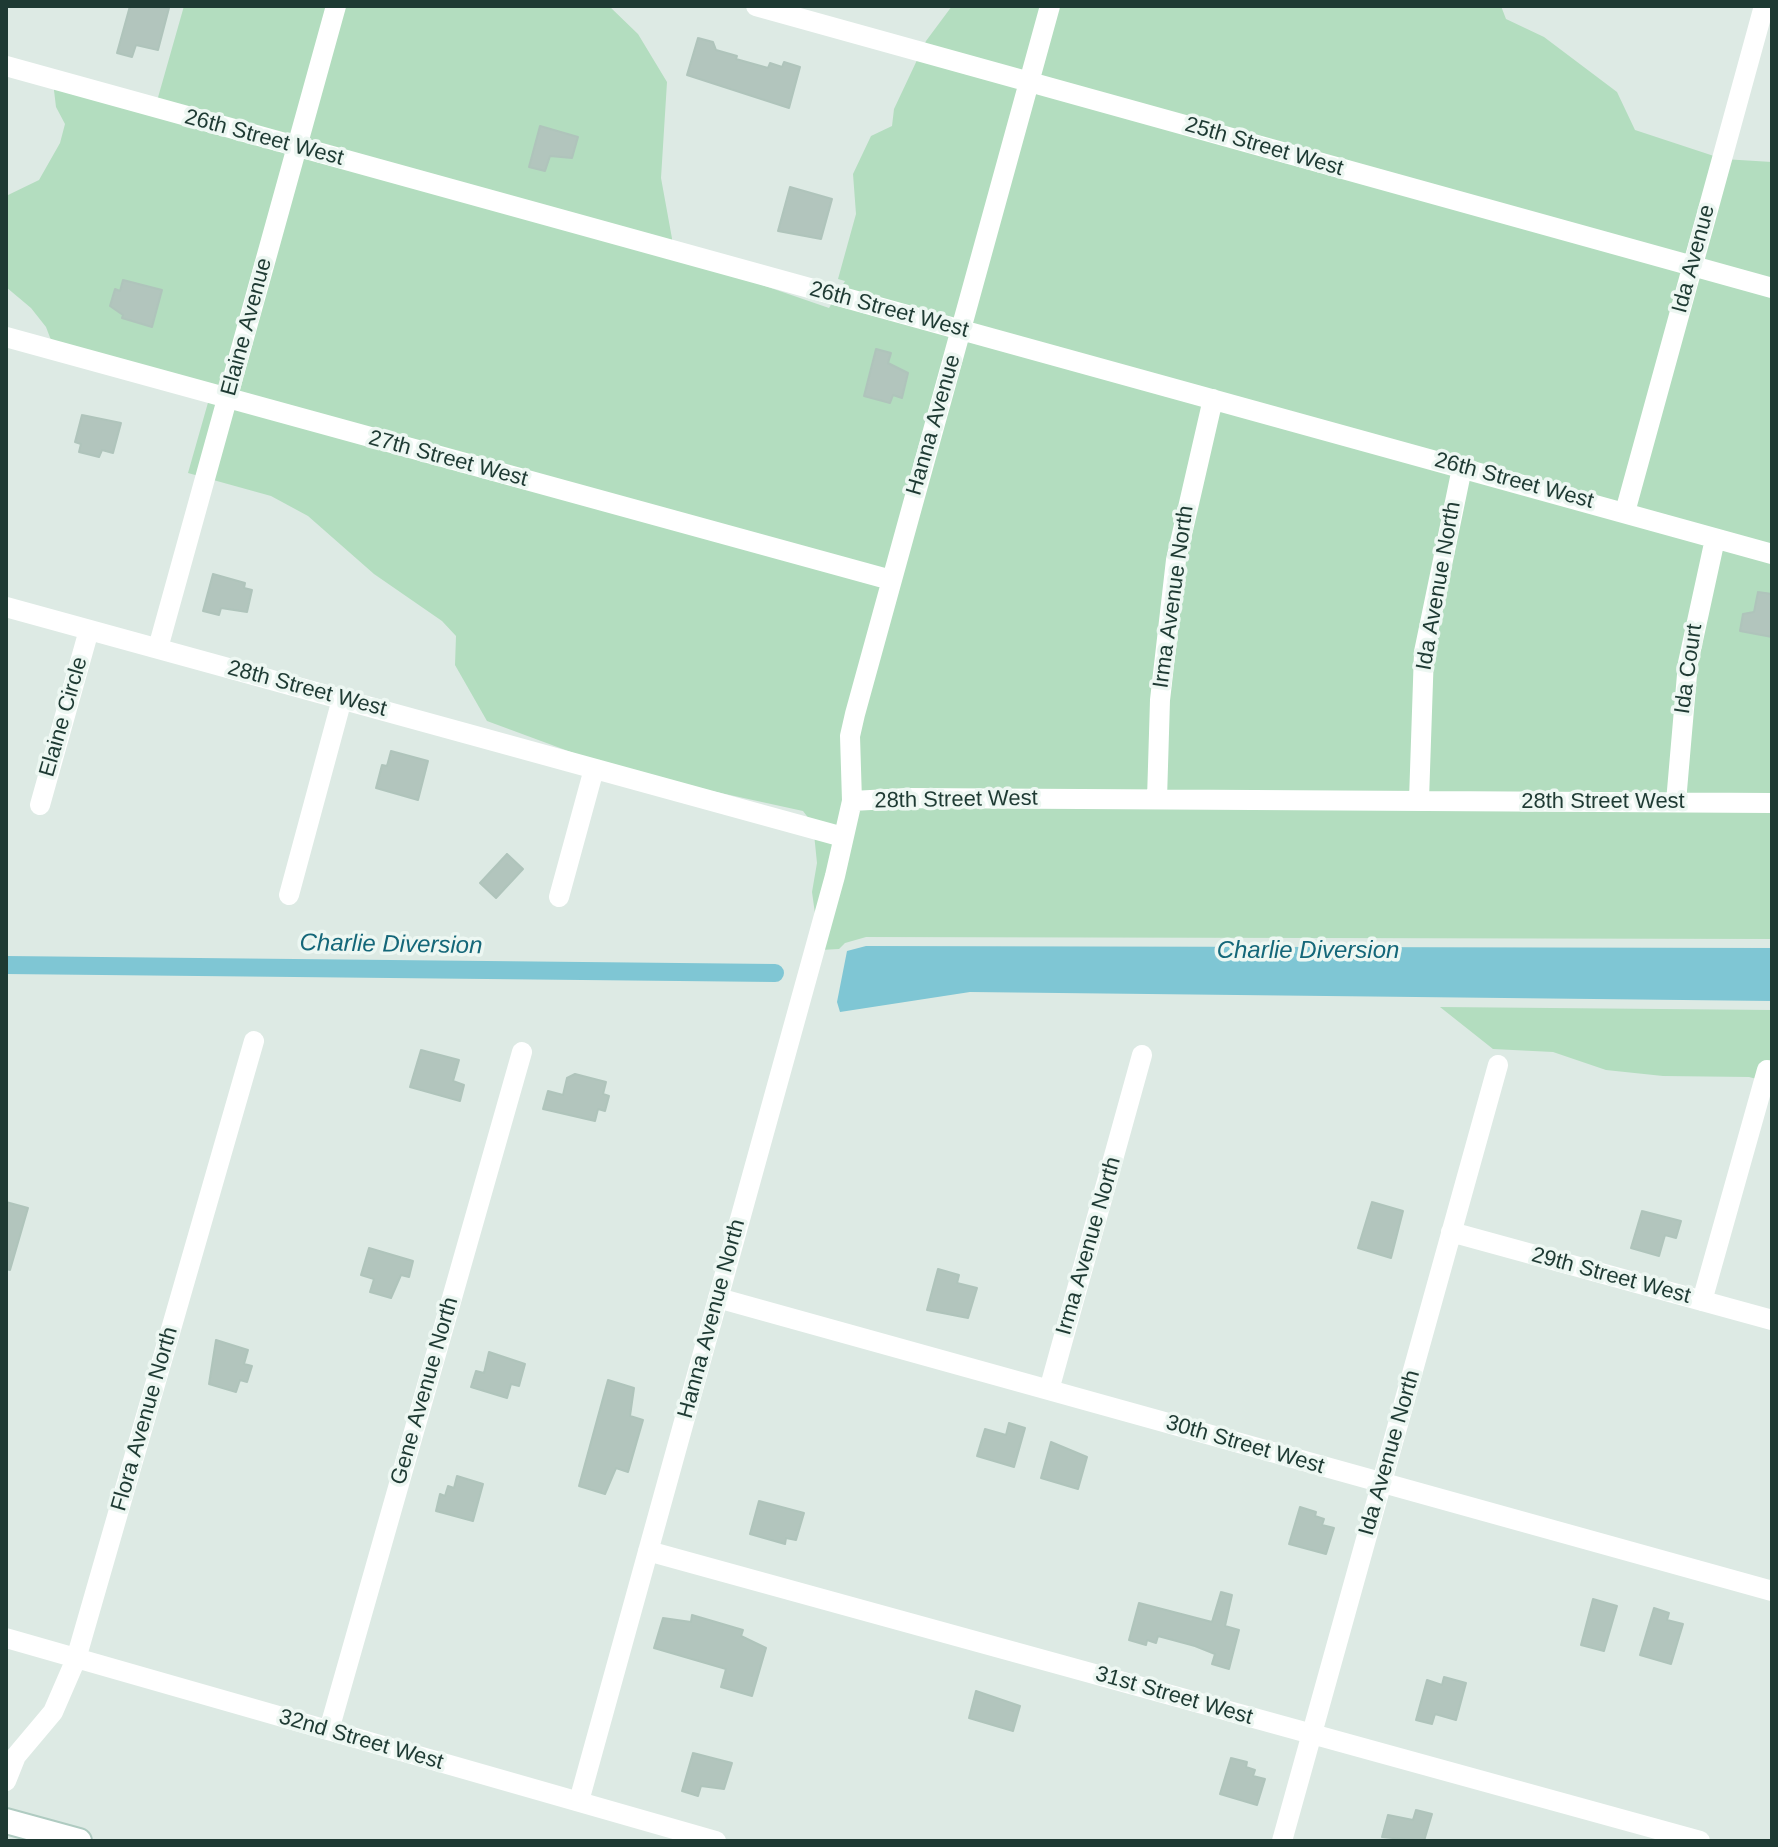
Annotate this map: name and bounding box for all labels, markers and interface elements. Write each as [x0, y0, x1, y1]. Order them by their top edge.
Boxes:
street label: 26th Street West [182, 104, 346, 172]
street label: 25th Street West [1182, 112, 1346, 182]
street label: Ida Avenue [1667, 202, 1721, 316]
street label: Elaine Avenue [216, 255, 278, 399]
street label: 26th Street West [807, 276, 971, 344]
street label: Hanna Avenue [901, 352, 967, 498]
street label: 27th Street West [366, 425, 530, 493]
street label: 26th Street West [1432, 447, 1596, 515]
street label: Ida Avenue North [1411, 500, 1467, 672]
street label: Irma Avenue North [1148, 504, 1200, 690]
street label: Ida Court [1670, 622, 1708, 716]
street label: Elaine Circle [34, 654, 94, 780]
street label: 28th Street West [225, 655, 389, 723]
street label: 28th Street West [874, 785, 1038, 815]
street label: 28th Street West [1521, 789, 1685, 815]
water label: Charlie Diversion [299, 929, 483, 961]
water label: Charlie Diversion [1217, 937, 1399, 965]
street label: Irma Avenue North [1051, 1154, 1127, 1338]
street label: Hanna Avenue North [673, 1217, 751, 1421]
street label: 29th Street West [1529, 1242, 1693, 1310]
street label: Gene Avenue North [386, 1294, 464, 1488]
street label: Flora Avenue North [106, 1324, 184, 1514]
street label: Ida Avenue North [1354, 1367, 1426, 1539]
street label: 30th Street West [1163, 1410, 1327, 1480]
street label: 31st Street West [1092, 1661, 1256, 1731]
street label: 32nd Street West [276, 1704, 446, 1776]

